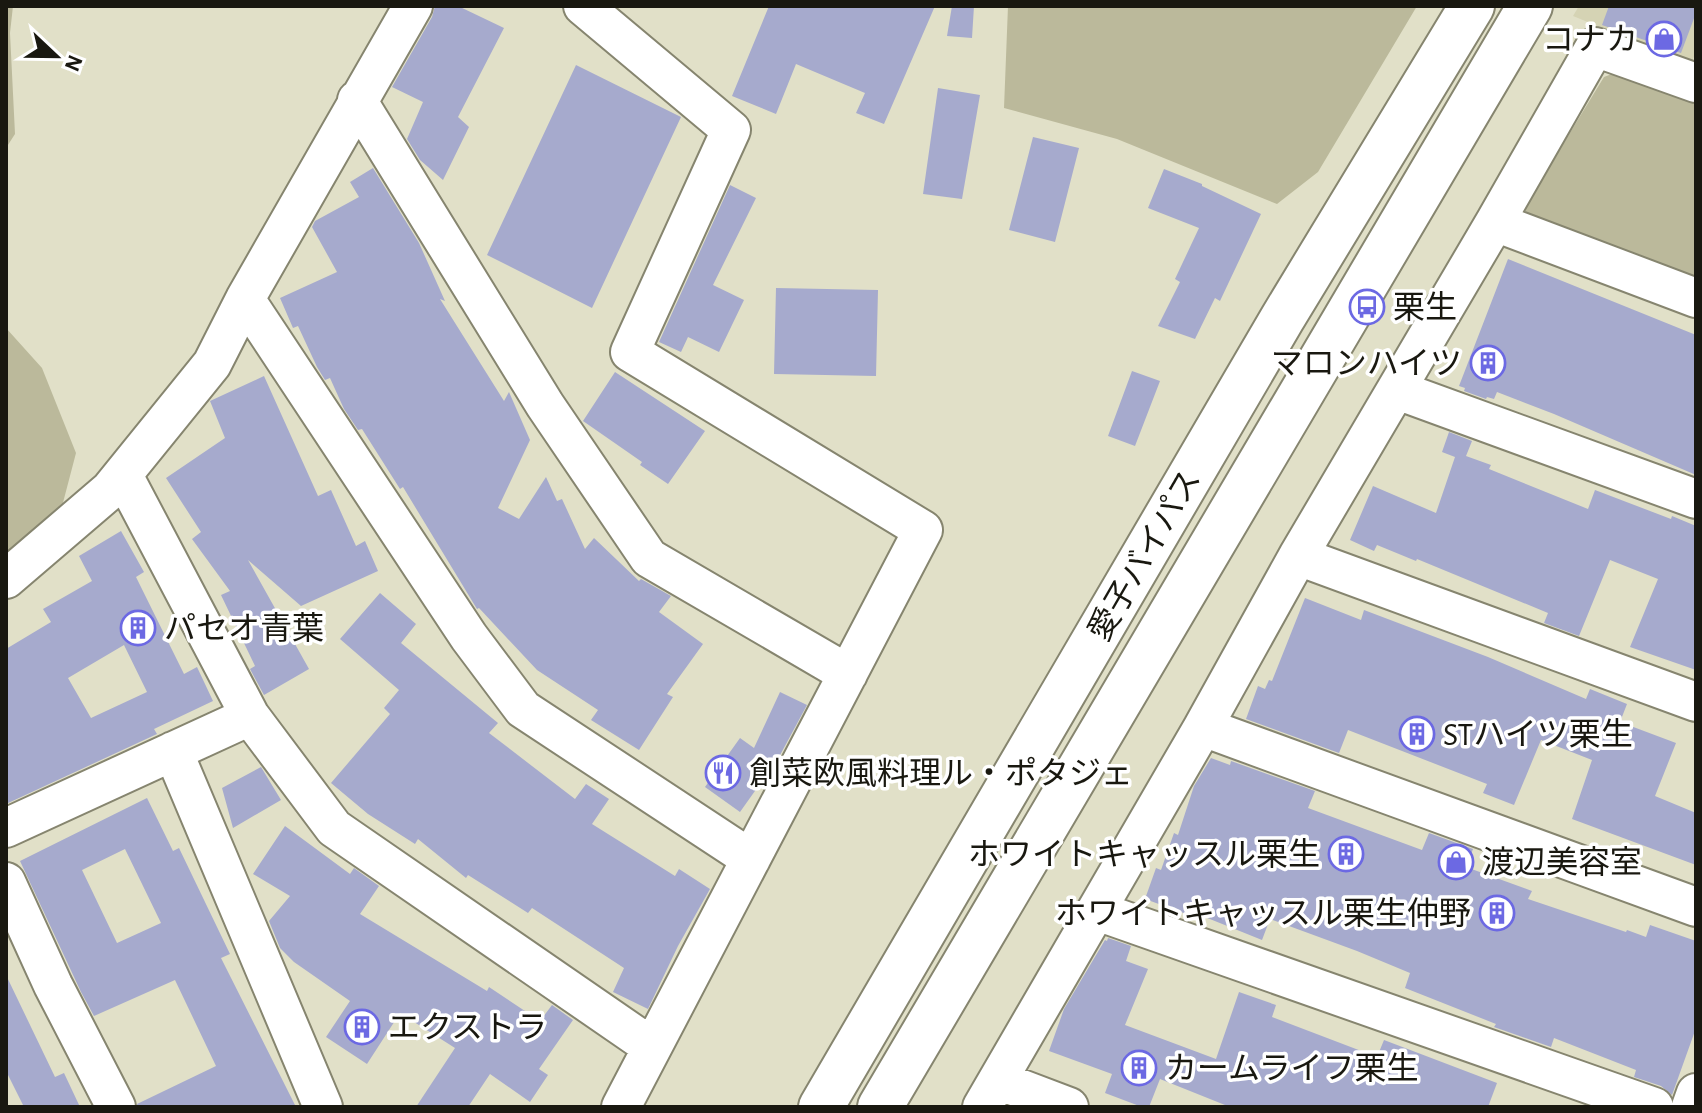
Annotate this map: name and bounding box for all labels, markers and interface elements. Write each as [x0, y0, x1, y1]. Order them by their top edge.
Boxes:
north arrow [16, 16, 96, 96]
shop icon: コナカ [1645, 20, 1683, 58]
place label: コナカ [1542, 24, 1638, 56]
text: N [61, 52, 87, 74]
bus stop icon: 栗生 [1348, 288, 1386, 326]
place label: 栗生 [1393, 290, 1457, 324]
building icon: マロンハイツ [1469, 344, 1507, 382]
place label: マロンハイツ [1271, 348, 1462, 380]
street label: 愛子バイパス [1082, 464, 1207, 646]
building icon: パセオ青葉 [119, 609, 157, 647]
place label: パセオ青葉 [164, 611, 324, 645]
building icon: STハイツ栗生 [1398, 715, 1436, 753]
place label: STハイツ栗生 [1443, 717, 1633, 751]
restaurant icon: 創菜欧風料理ル・ポタジェ [704, 754, 742, 792]
place label: 創菜欧風料理ル・ポタジェ [749, 756, 1133, 790]
building icon: ホワイトキャッスル栗生 [1327, 835, 1365, 873]
place label: ホワイトキャッスル栗生 [968, 837, 1320, 871]
shop icon: 渡辺美容室 [1437, 843, 1475, 881]
place label: 渡辺美容室 [1482, 846, 1642, 879]
building icon: ホワイトキャッスル栗生仲野 [1478, 894, 1516, 932]
place label: ホワイトキャッスル栗生仲野 [1055, 896, 1471, 930]
building icon: エクストラ [343, 1008, 381, 1046]
place label: エクストラ [388, 1012, 547, 1044]
building icon: カームライフ栗生 [1120, 1049, 1158, 1087]
place label: カームライフ栗生 [1165, 1051, 1418, 1085]

